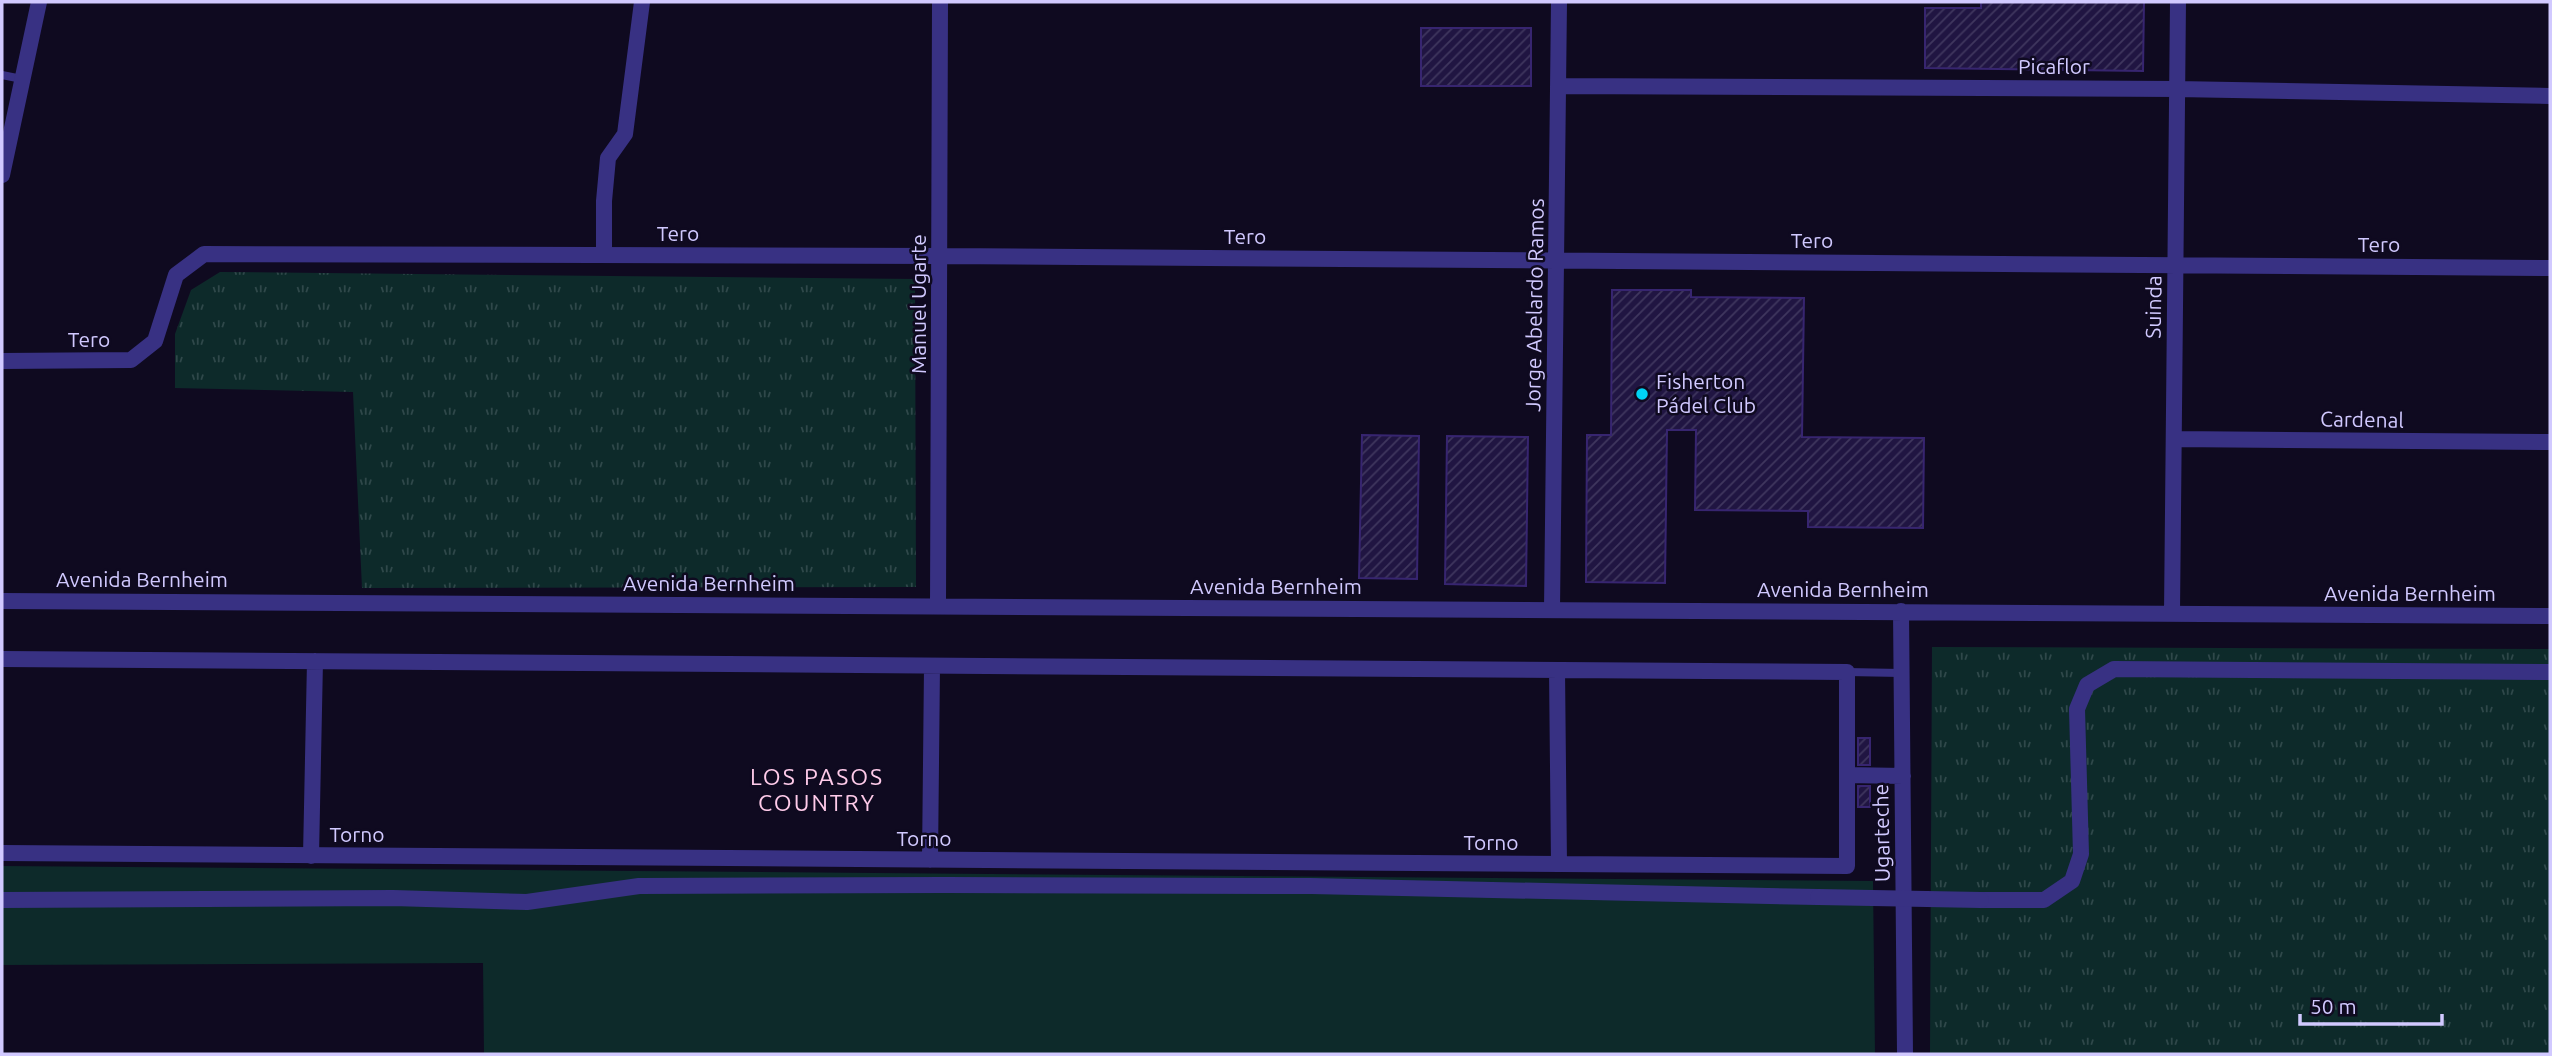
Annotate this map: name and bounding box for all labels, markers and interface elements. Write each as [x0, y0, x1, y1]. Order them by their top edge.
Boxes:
street label: Picaflor [2018, 54, 2090, 78]
street label: Jorge Abelardo Ramos [1520, 198, 1548, 412]
street label: Tero [657, 221, 699, 245]
street label: Tero [1224, 224, 1266, 248]
street label: Tero [1791, 228, 1833, 252]
street label: Tero [2358, 232, 2400, 256]
street label: Manuel Ugarte [906, 234, 930, 374]
street label: Suinda [2140, 275, 2166, 339]
street label: Tero [68, 327, 110, 351]
place label: Fisherton Pádel Club [1656, 369, 1756, 417]
marker: Fisherton Pádel Club [1634, 386, 1650, 402]
street label: Cardenal [2320, 406, 2404, 432]
street label: Avenida Bernheim [56, 567, 228, 591]
street label: Avenida Bernheim [623, 571, 795, 595]
street label: Avenida Bernheim [1190, 574, 1362, 598]
street label: Avenida Bernheim [1757, 577, 1929, 601]
street label: Avenida Bernheim [2324, 581, 2496, 605]
district label: LOS PASOS COUNTRY [750, 764, 884, 815]
street label: Ugarteche [1868, 784, 1894, 882]
street label: Torno [329, 822, 385, 846]
street label: Torno [896, 826, 952, 850]
street label: Torno [1463, 830, 1519, 854]
scale bar [2300, 982, 2442, 1026]
text: 50 m [2310, 994, 2357, 1018]

